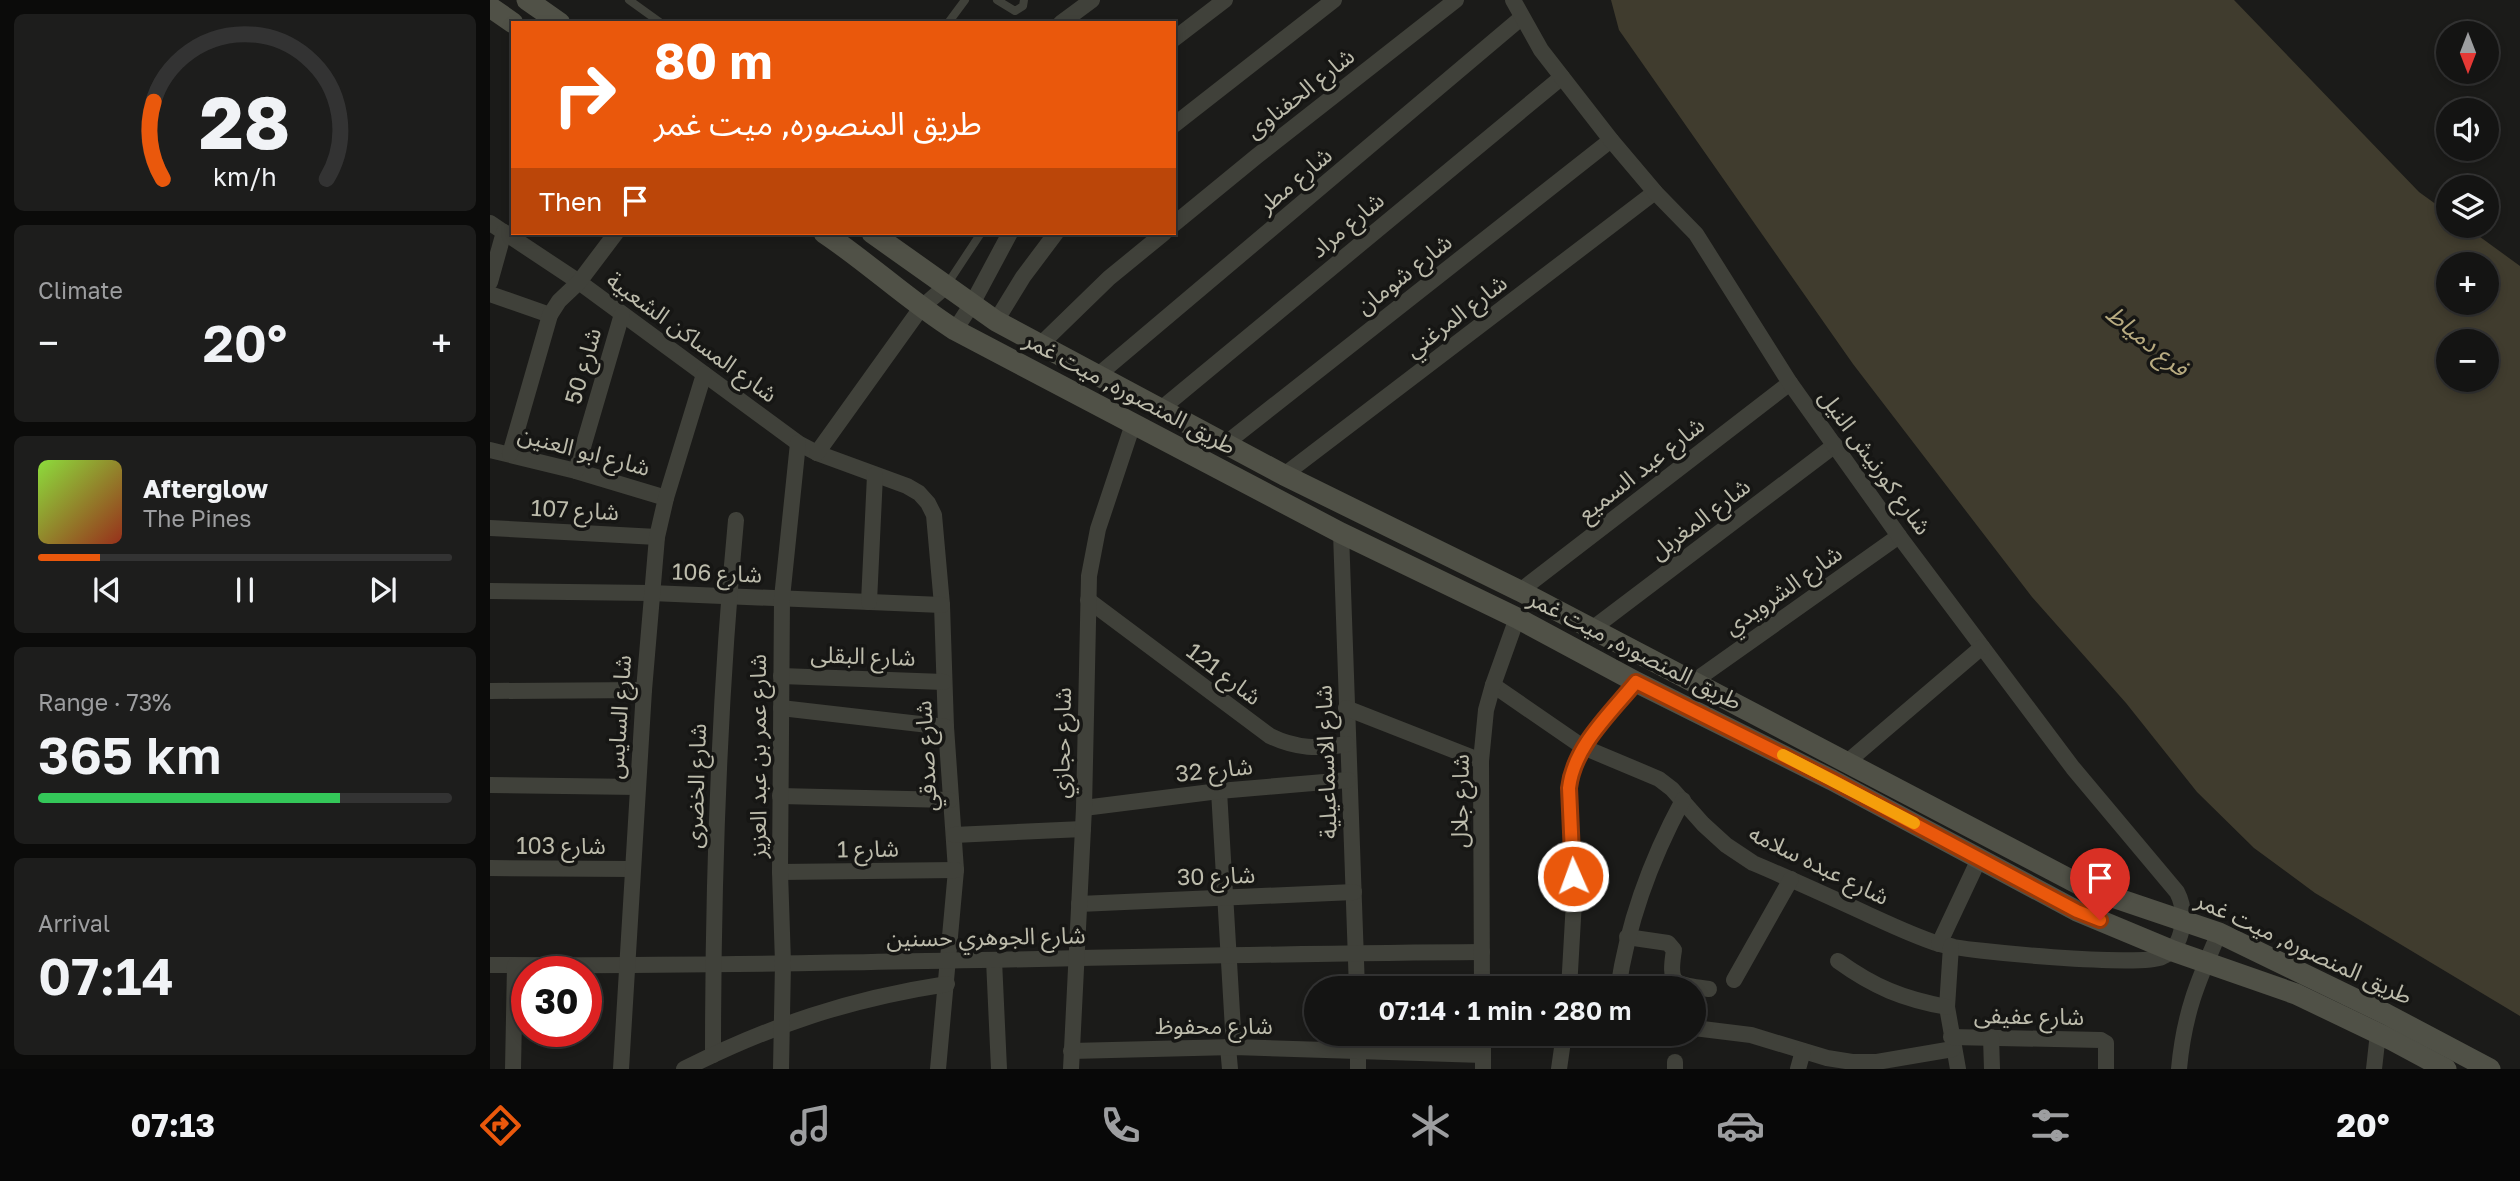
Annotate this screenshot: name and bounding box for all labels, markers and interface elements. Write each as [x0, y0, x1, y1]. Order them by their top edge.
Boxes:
north arrow [2436, 21, 2499, 84]
map controls [2436, 21, 2499, 392]
text: 80 m [654, 31, 772, 90]
street label: شارع الحفناوى [1239, 41, 1362, 147]
icon: right [539, 49, 630, 140]
text: 28 [200, 78, 291, 165]
button: sound [2436, 98, 2499, 161]
text: طريق المنصوره, ميت غمر [654, 104, 982, 142]
street label: شارع مطر [1251, 140, 1340, 222]
text: km/h [213, 160, 277, 191]
button: layers [2436, 175, 2499, 238]
icon: arrive [616, 182, 654, 220]
street label: شارع مراد [1304, 185, 1391, 266]
text: Then [539, 186, 602, 217]
street label: شارع شومان [1350, 227, 1459, 322]
button: + [2436, 252, 2499, 315]
street label: شارع المساكن الشعبية [599, 265, 783, 411]
street label: شارع المرغني [1399, 268, 1514, 366]
text: Climate [38, 276, 123, 304]
water label: فرع دمياط [2098, 298, 2196, 386]
text: 20° [203, 311, 287, 373]
text: − [38, 320, 59, 365]
text: + [431, 320, 452, 365]
street label: شارع 50 [558, 324, 610, 408]
street label: طريق المنصوره, ميت غمر [1019, 324, 1241, 461]
button: − [2436, 329, 2499, 392]
street label: شارع كورنيش النيل [1810, 383, 1938, 542]
street label: شارع عبد السميع [1571, 410, 1712, 530]
street label: شارع ابو العنين [514, 419, 653, 485]
street label: شارع المغربل [1644, 471, 1758, 568]
text: Afterglow [143, 473, 268, 504]
street label: شارع 107 [530, 493, 620, 529]
text: The Pines [143, 504, 251, 532]
street label: شارع الشرويدي [1718, 538, 1849, 644]
street label: شارع 106 [671, 556, 762, 592]
icon: previous [88, 571, 126, 609]
icon: pause [226, 571, 264, 609]
icon: next [364, 571, 402, 609]
street label: طريق المنصوره, ميت غمر [1523, 583, 1747, 716]
street label: شارع 121 [1179, 636, 1267, 714]
street label: شارع البقلى [810, 639, 916, 675]
street label: شارع السايس [600, 654, 640, 780]
street label: شارع عمر بن عبد العزيز [743, 654, 775, 859]
street label: شارع الاسماعيلية [1308, 684, 1346, 840]
street label: شارع حجازي [1046, 687, 1080, 799]
text: Range · 73% [38, 688, 171, 716]
street label: شارع صدقي [908, 700, 946, 812]
text: 365 km [38, 723, 221, 785]
street label: شارع الخضرى [679, 723, 715, 849]
street label: شارع 32 [1174, 751, 1254, 791]
street label: شارع جلال [1444, 754, 1478, 848]
street label: شارع عبده سلامه [1743, 818, 1894, 914]
street label: شارع 103 [516, 831, 606, 863]
street label: شارع 1 [837, 833, 899, 867]
position arrow [1536, 839, 1610, 913]
pin [2070, 848, 2130, 920]
icon: arrive [2081, 859, 2119, 897]
street label: شارع 30 [1176, 860, 1256, 894]
street label: طريق المنصوره, ميت غمر [2190, 884, 2417, 1010]
text: Arrival [38, 909, 110, 937]
street label: شارع الجوهري حسنين [886, 920, 1086, 956]
text: 07:14 [38, 944, 174, 1006]
speed limit sign: 30 [511, 956, 602, 1047]
text: 07:14 · 1 min · 280 m [1378, 995, 1632, 1026]
street label: شارع عفيفى [1973, 1000, 2084, 1034]
street label: شارع محفوظ [1155, 1011, 1273, 1043]
icon: directions [476, 1101, 525, 1150]
icon: music [786, 1101, 835, 1150]
icon: phone [1096, 1101, 1145, 1150]
icon: climate [1406, 1101, 1455, 1150]
icon: car [1716, 1101, 1765, 1150]
icon: filters [2026, 1101, 2075, 1150]
text: 07:13 [131, 1106, 215, 1144]
text: 20° [2337, 1106, 2389, 1144]

